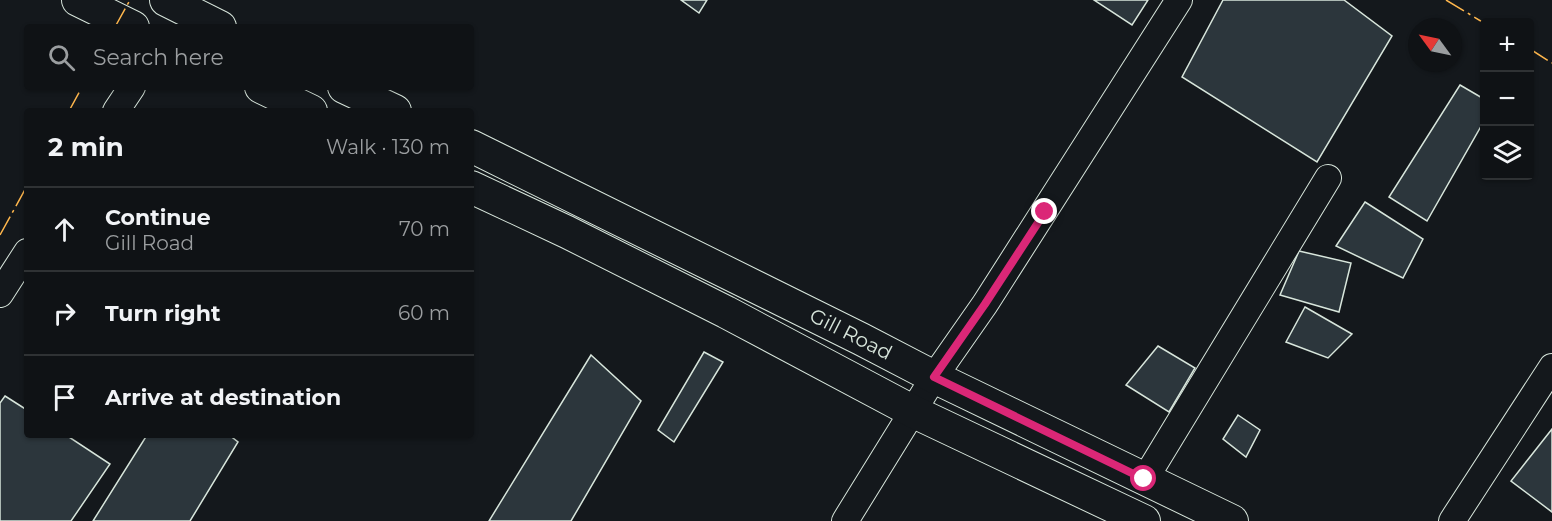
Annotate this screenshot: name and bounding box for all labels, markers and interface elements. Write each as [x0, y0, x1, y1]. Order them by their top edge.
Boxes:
north arrow [1408, 18, 1462, 72]
map controls [1480, 18, 1534, 180]
button: + [1480, 18, 1534, 72]
search box [24, 24, 474, 90]
icon: search [45, 41, 78, 74]
text: Search here [93, 44, 224, 71]
button: − [1480, 72, 1534, 126]
button: layers [1480, 126, 1534, 180]
text: 2 min [48, 131, 124, 163]
text: Walk · 130 m [326, 135, 450, 159]
route end [1031, 198, 1057, 224]
text: Continue [105, 204, 211, 231]
icon: ahead [48, 213, 81, 246]
text: 70 m [399, 217, 450, 241]
text: Gill Road [105, 231, 194, 255]
icon: right [48, 297, 81, 330]
text: Turn right [105, 300, 220, 327]
text: 60 m [398, 301, 450, 325]
street label: Gill Road [806, 303, 896, 365]
icon: arrive [48, 381, 81, 414]
text: Arrive at destination [105, 384, 341, 411]
route start [1130, 465, 1156, 491]

